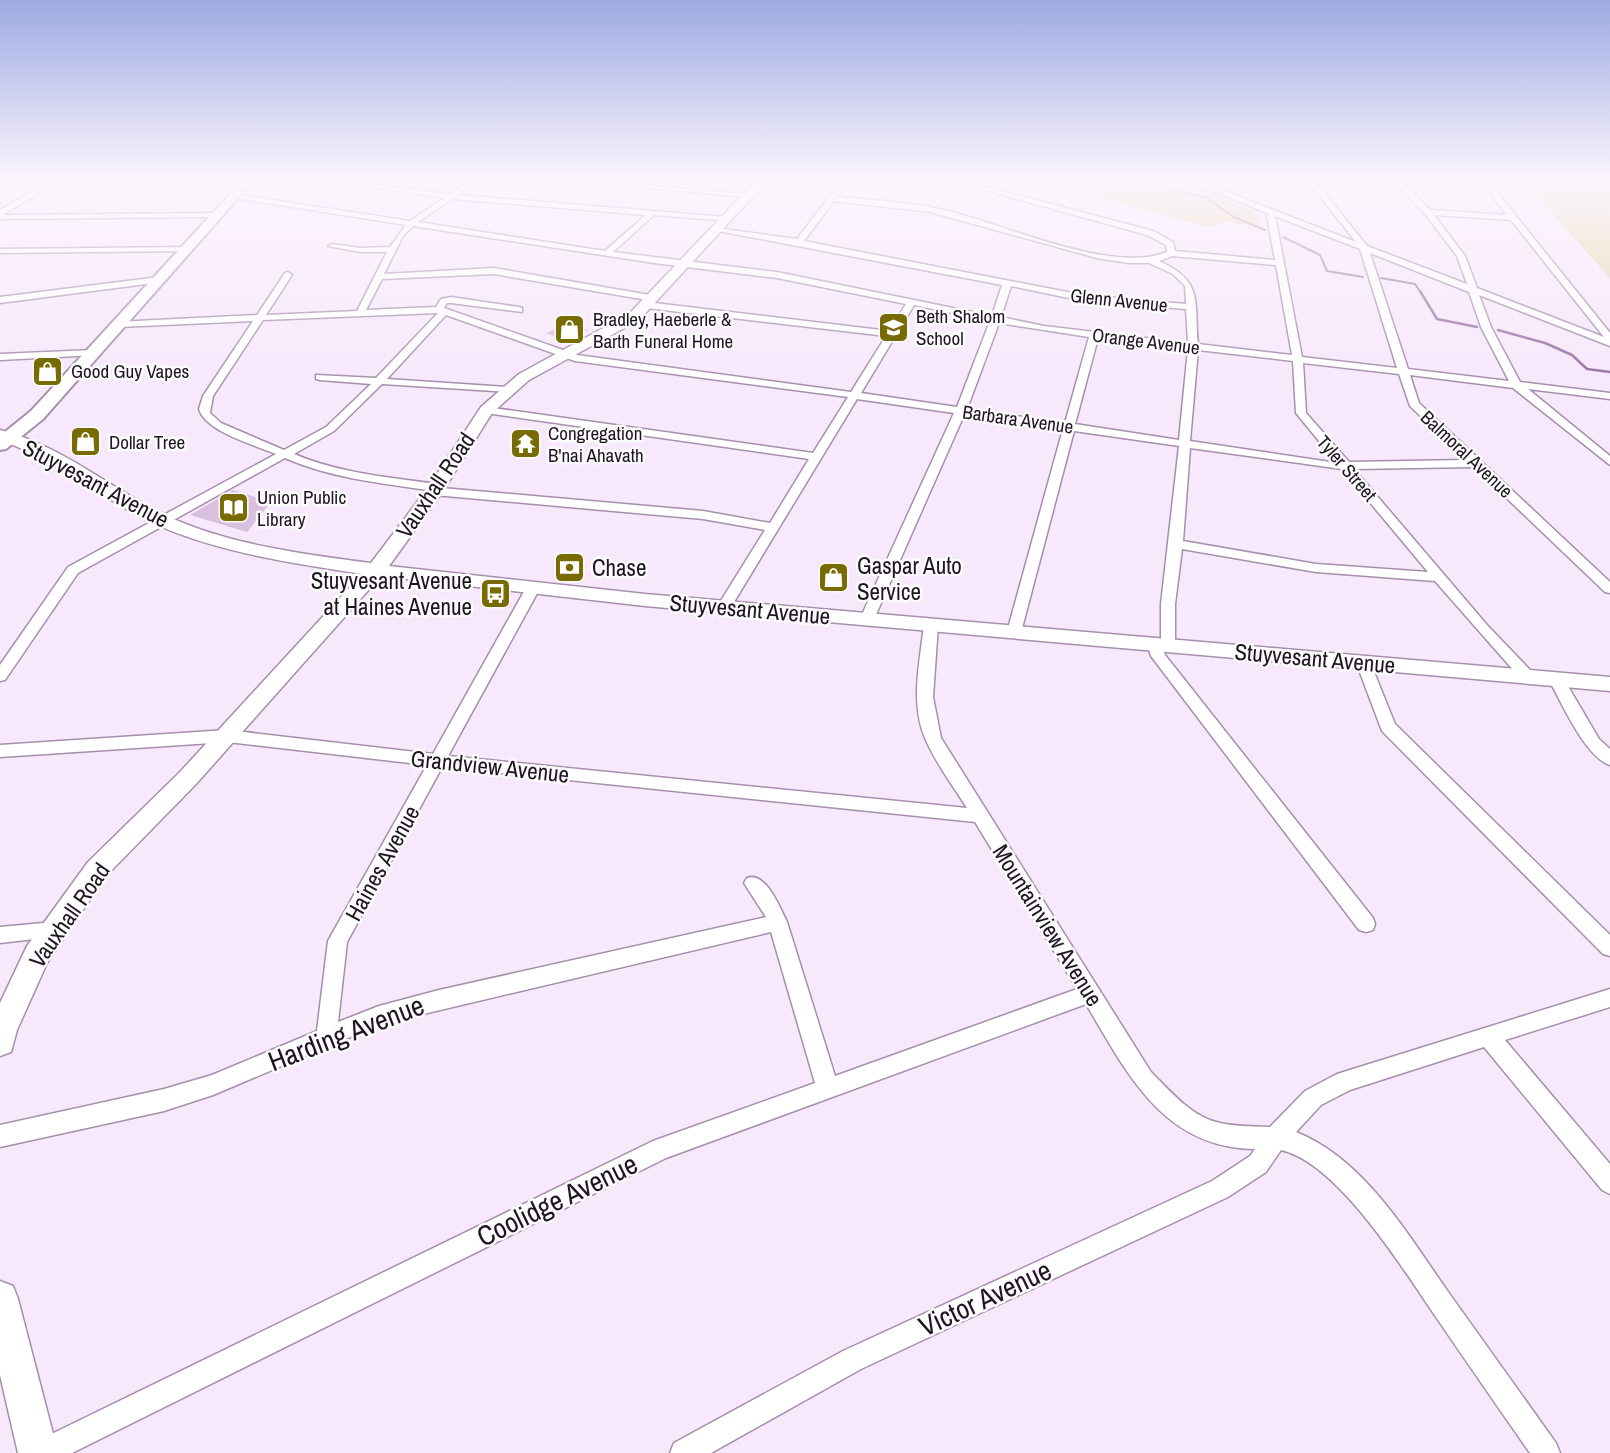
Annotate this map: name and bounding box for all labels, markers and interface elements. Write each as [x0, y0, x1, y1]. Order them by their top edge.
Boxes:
street label: Glenn Avenue [1069, 282, 1169, 318]
place label: Beth Shalom School [916, 303, 1005, 351]
place label: Bradley, Haeberle & Barth Funeral Home [593, 306, 733, 354]
school or university icon: Beth Shalom School [876, 310, 910, 344]
shop icon: Bradley, Haeberle & Barth Funeral Home [553, 313, 587, 347]
street label: Orange Avenue [1091, 322, 1201, 360]
shop icon: Good Guy Vapes [31, 354, 65, 388]
place label: Good Guy Vapes [71, 358, 190, 384]
street label: Barbara Avenue [961, 398, 1075, 440]
street label: Balmoral Avenue [1415, 404, 1519, 504]
place label: Congregation B'nai Ahavath [548, 420, 644, 468]
shop icon: Dollar Tree [69, 425, 103, 459]
street label: Vauxhall Road [388, 426, 482, 544]
temple icon: Congregation B'nai Ahavath [508, 427, 542, 461]
place label: Dollar Tree [109, 429, 185, 455]
street label: Tyler Street [1311, 429, 1383, 507]
street label: Stuyvesant Avenue [18, 431, 174, 535]
place label: Union Public Library [257, 484, 346, 532]
library icon: Union Public Library [217, 491, 251, 525]
bank icon: Chase [552, 550, 586, 584]
place label: Gaspar Auto Service [857, 550, 962, 607]
place label: Chase [592, 552, 647, 583]
shop icon: Gaspar Auto Service [817, 561, 851, 595]
place label: Stuyvesant Avenue at Haines Avenue [311, 565, 472, 622]
bus stop icon: Stuyvesant Avenue at Haines Avenue [478, 576, 512, 610]
street label: Stuyvesant Avenue [668, 587, 832, 631]
street label: Stuyvesant Avenue [1233, 636, 1397, 680]
street label: Grandview Avenue [409, 742, 571, 790]
street label: Haines Avenue [338, 800, 426, 926]
street label: Mountainview Avenue [986, 838, 1110, 1012]
street label: Vauxhall Road [22, 856, 116, 974]
street label: Harding Avenue [263, 986, 429, 1080]
street label: Coolidge Avenue [470, 1145, 644, 1255]
street label: Victor Avenue [913, 1251, 1057, 1345]

